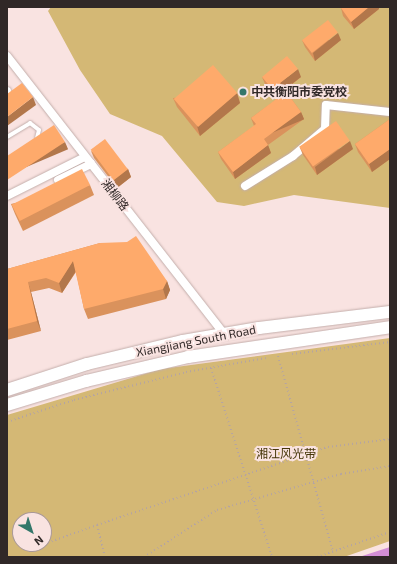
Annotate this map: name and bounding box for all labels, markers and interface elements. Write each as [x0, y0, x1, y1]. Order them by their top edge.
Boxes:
place label: 中共衡阳市委党校 [251, 85, 347, 99]
marker: 中共衡阳市委党校 [238, 87, 248, 97]
street label: 湘柳路 [98, 176, 132, 214]
street label: Xiangjiang South Road [135, 322, 257, 360]
park label: 湘江风光带 [256, 447, 316, 461]
north arrow [12, 512, 52, 552]
text: N [32, 533, 46, 548]

